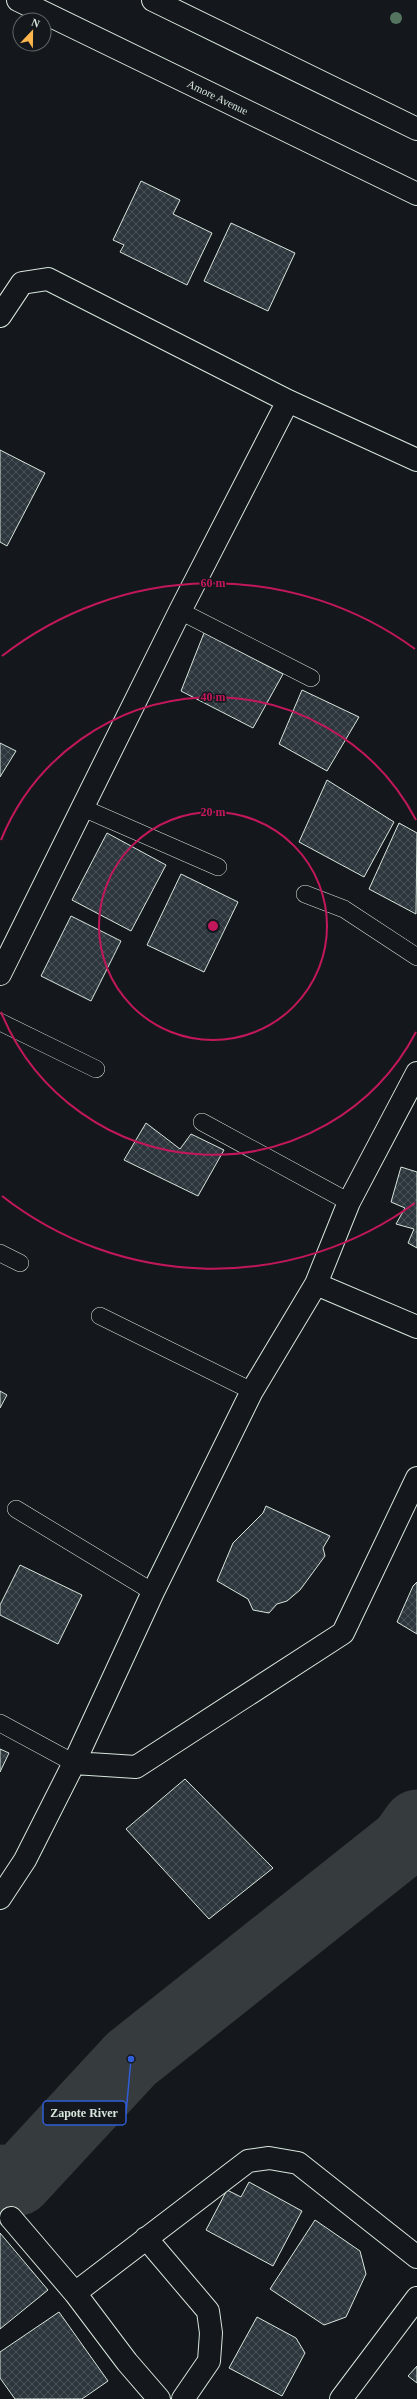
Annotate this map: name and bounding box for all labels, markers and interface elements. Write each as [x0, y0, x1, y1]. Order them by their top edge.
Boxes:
north arrow [12, 12, 52, 52]
text: N [30, 16, 42, 30]
street label: Amore Avenue [185, 77, 250, 117]
text: 60 m [201, 576, 226, 590]
text: 40 m [201, 690, 226, 704]
text: 20 m [201, 805, 226, 819]
centre of rings [206, 919, 220, 933]
callout: Zapote River [43, 2101, 126, 2125]
text: Zapote River [50, 2106, 118, 2120]

